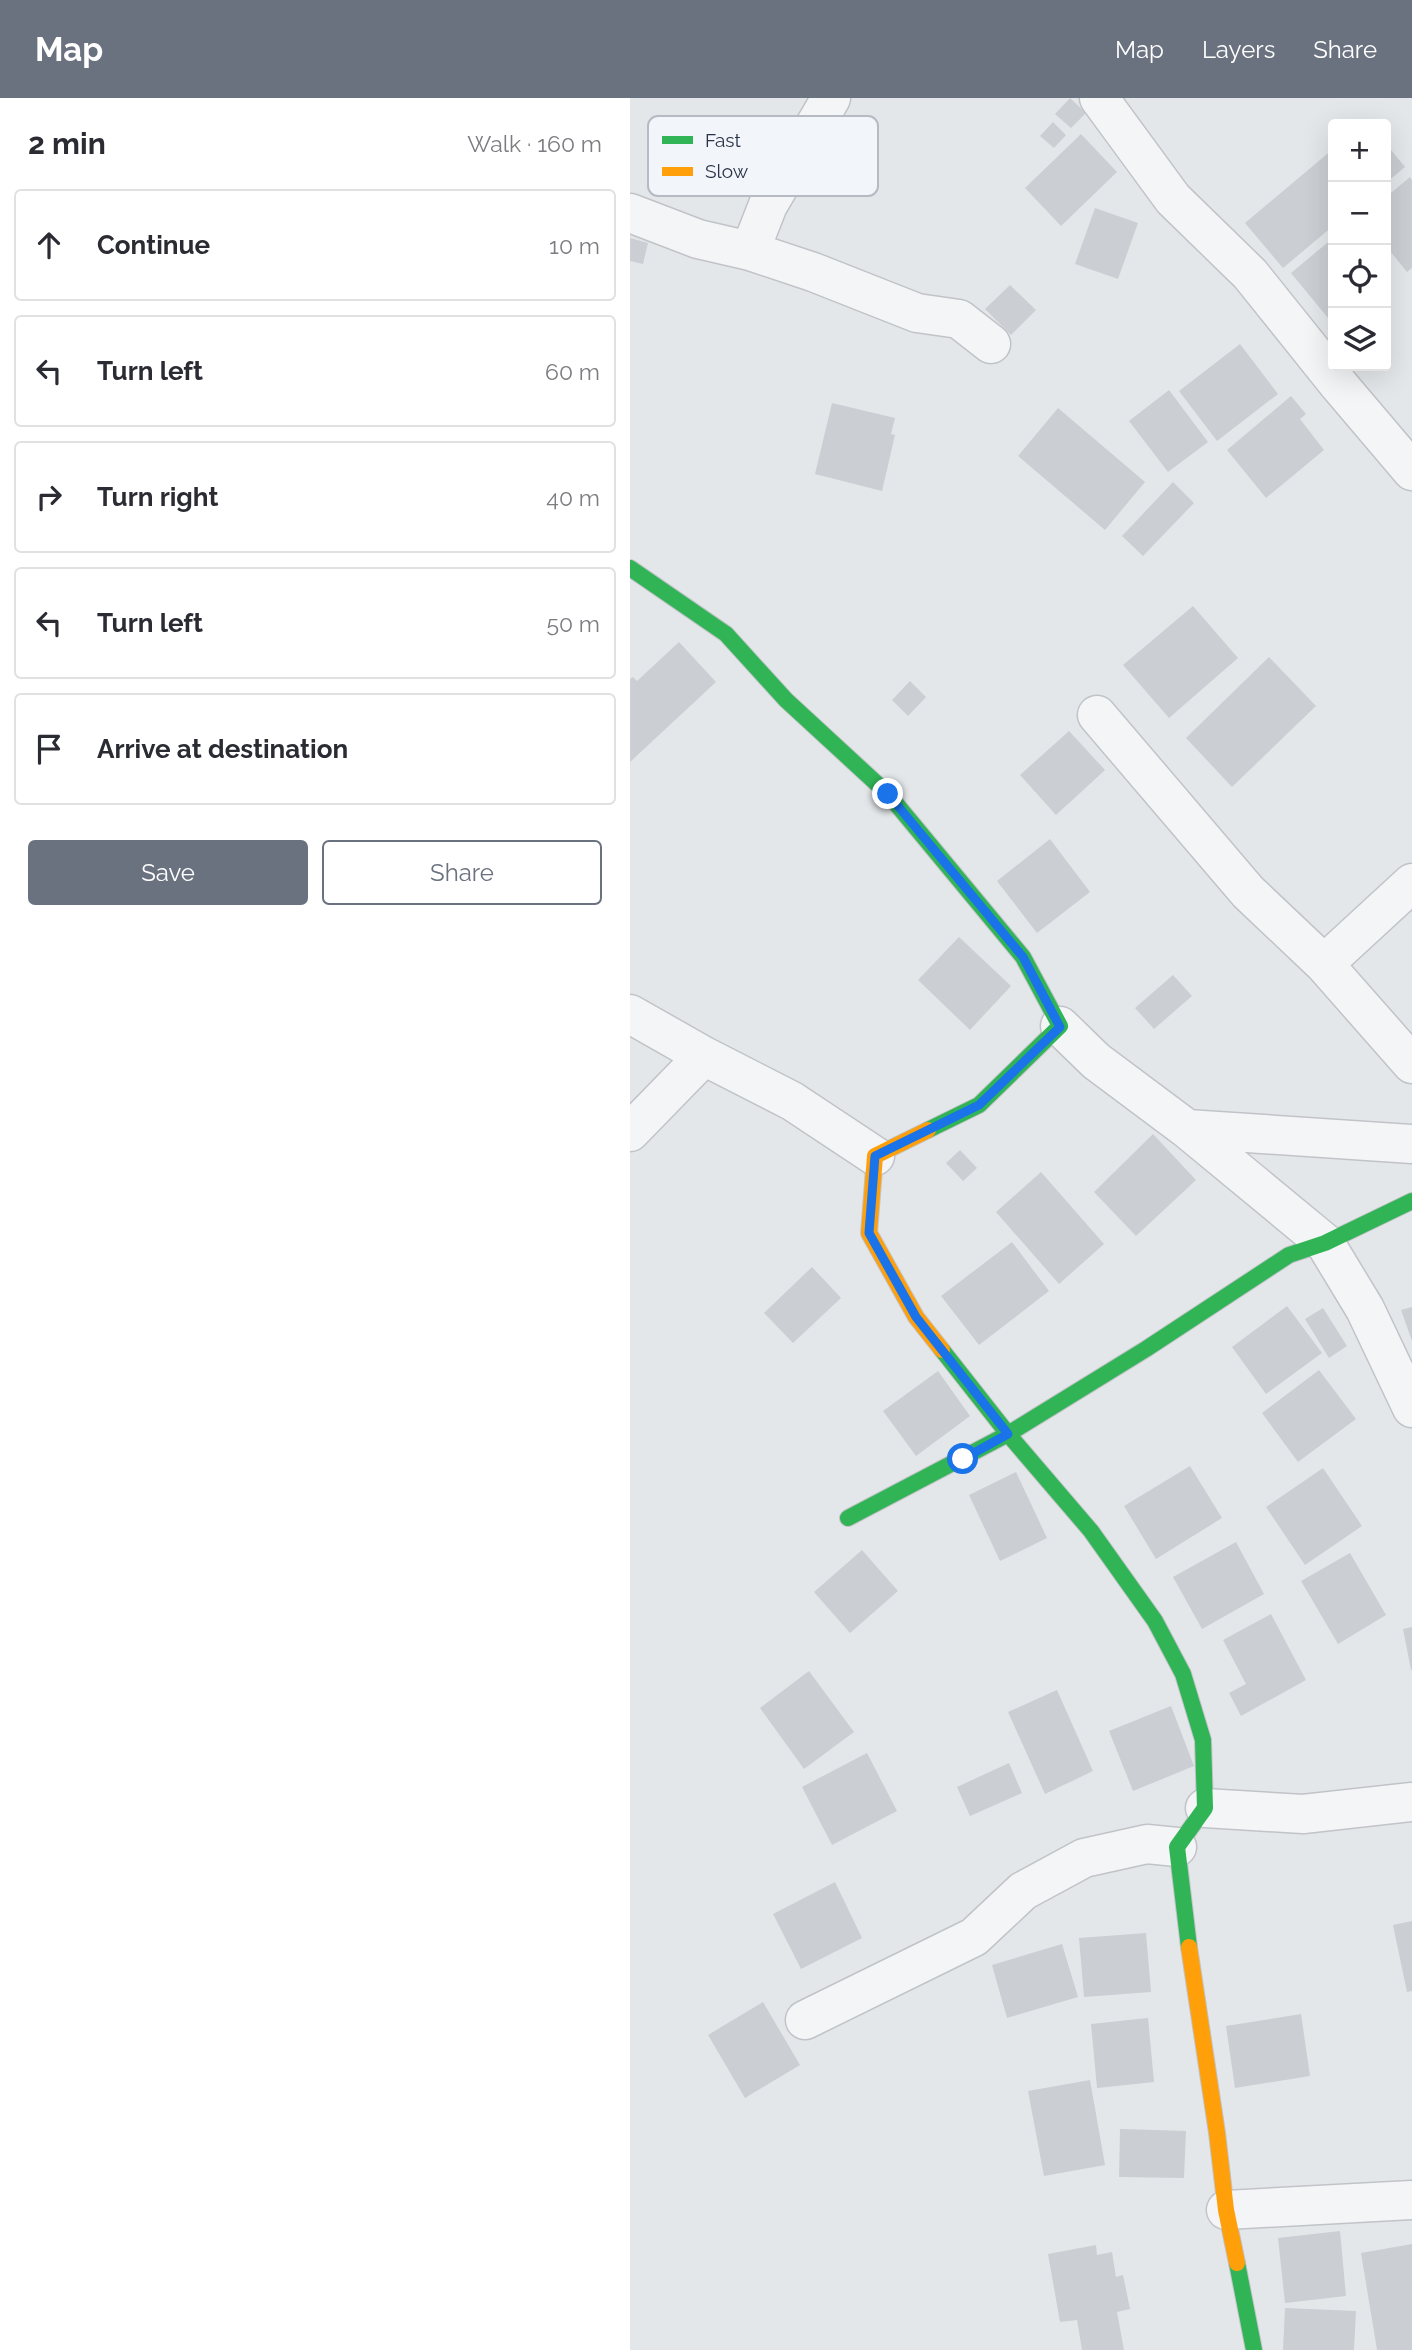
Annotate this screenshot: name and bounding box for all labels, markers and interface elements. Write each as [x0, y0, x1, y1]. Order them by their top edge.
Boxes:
text: Map [35, 30, 103, 69]
text: Map [1115, 35, 1164, 64]
text: Layers [1202, 35, 1275, 64]
text: Share [1313, 35, 1377, 64]
legend [648, 116, 878, 196]
map controls [1328, 119, 1391, 371]
button: + [1328, 119, 1391, 182]
text: 2 min [28, 126, 106, 161]
text: Fast [705, 129, 741, 151]
text: Walk · 160 m [467, 130, 602, 157]
text: Slow [705, 160, 749, 182]
button: − [1328, 182, 1391, 245]
icon: ahead [30, 226, 68, 264]
text: Continue [97, 230, 210, 260]
text: 10 m [549, 232, 600, 259]
button: locate [1328, 245, 1391, 308]
button: layers [1328, 308, 1391, 371]
icon: left [30, 352, 68, 390]
text: Turn left [97, 356, 203, 386]
text: 60 m [545, 358, 600, 385]
icon: right [30, 478, 68, 516]
text: Turn right [97, 482, 218, 512]
text: 40 m [546, 484, 600, 511]
icon: left [30, 604, 68, 642]
text: Turn left [97, 608, 203, 638]
text: 50 m [546, 610, 600, 637]
icon: arrive [30, 730, 68, 768]
text: Arrive at destination [97, 734, 348, 764]
route end [872, 778, 903, 809]
button: Save [28, 840, 308, 905]
button: Share [322, 840, 602, 905]
route start [947, 1443, 978, 1474]

